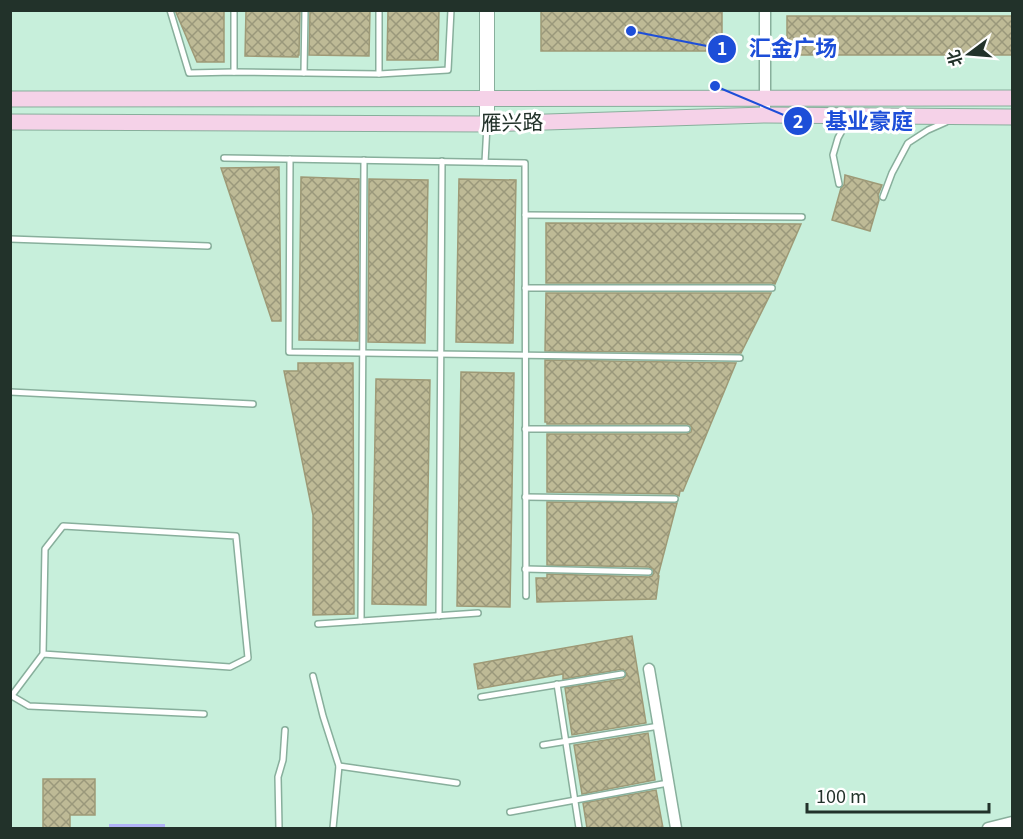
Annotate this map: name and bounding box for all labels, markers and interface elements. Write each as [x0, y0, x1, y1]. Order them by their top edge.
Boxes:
north arrow [939, 24, 999, 84]
callout: 汇金广场 [707, 29, 849, 69]
text: 汇金广场 [749, 30, 837, 62]
text: 1 [717, 34, 727, 60]
text: 北 [940, 47, 967, 69]
callout: 基业豪庭 [783, 101, 925, 141]
text: 基业豪庭 [825, 103, 913, 135]
street label: 雁兴路 [480, 105, 544, 137]
text: 2 [793, 107, 803, 133]
scale bar [807, 776, 988, 814]
text: 100 m [816, 782, 867, 808]

